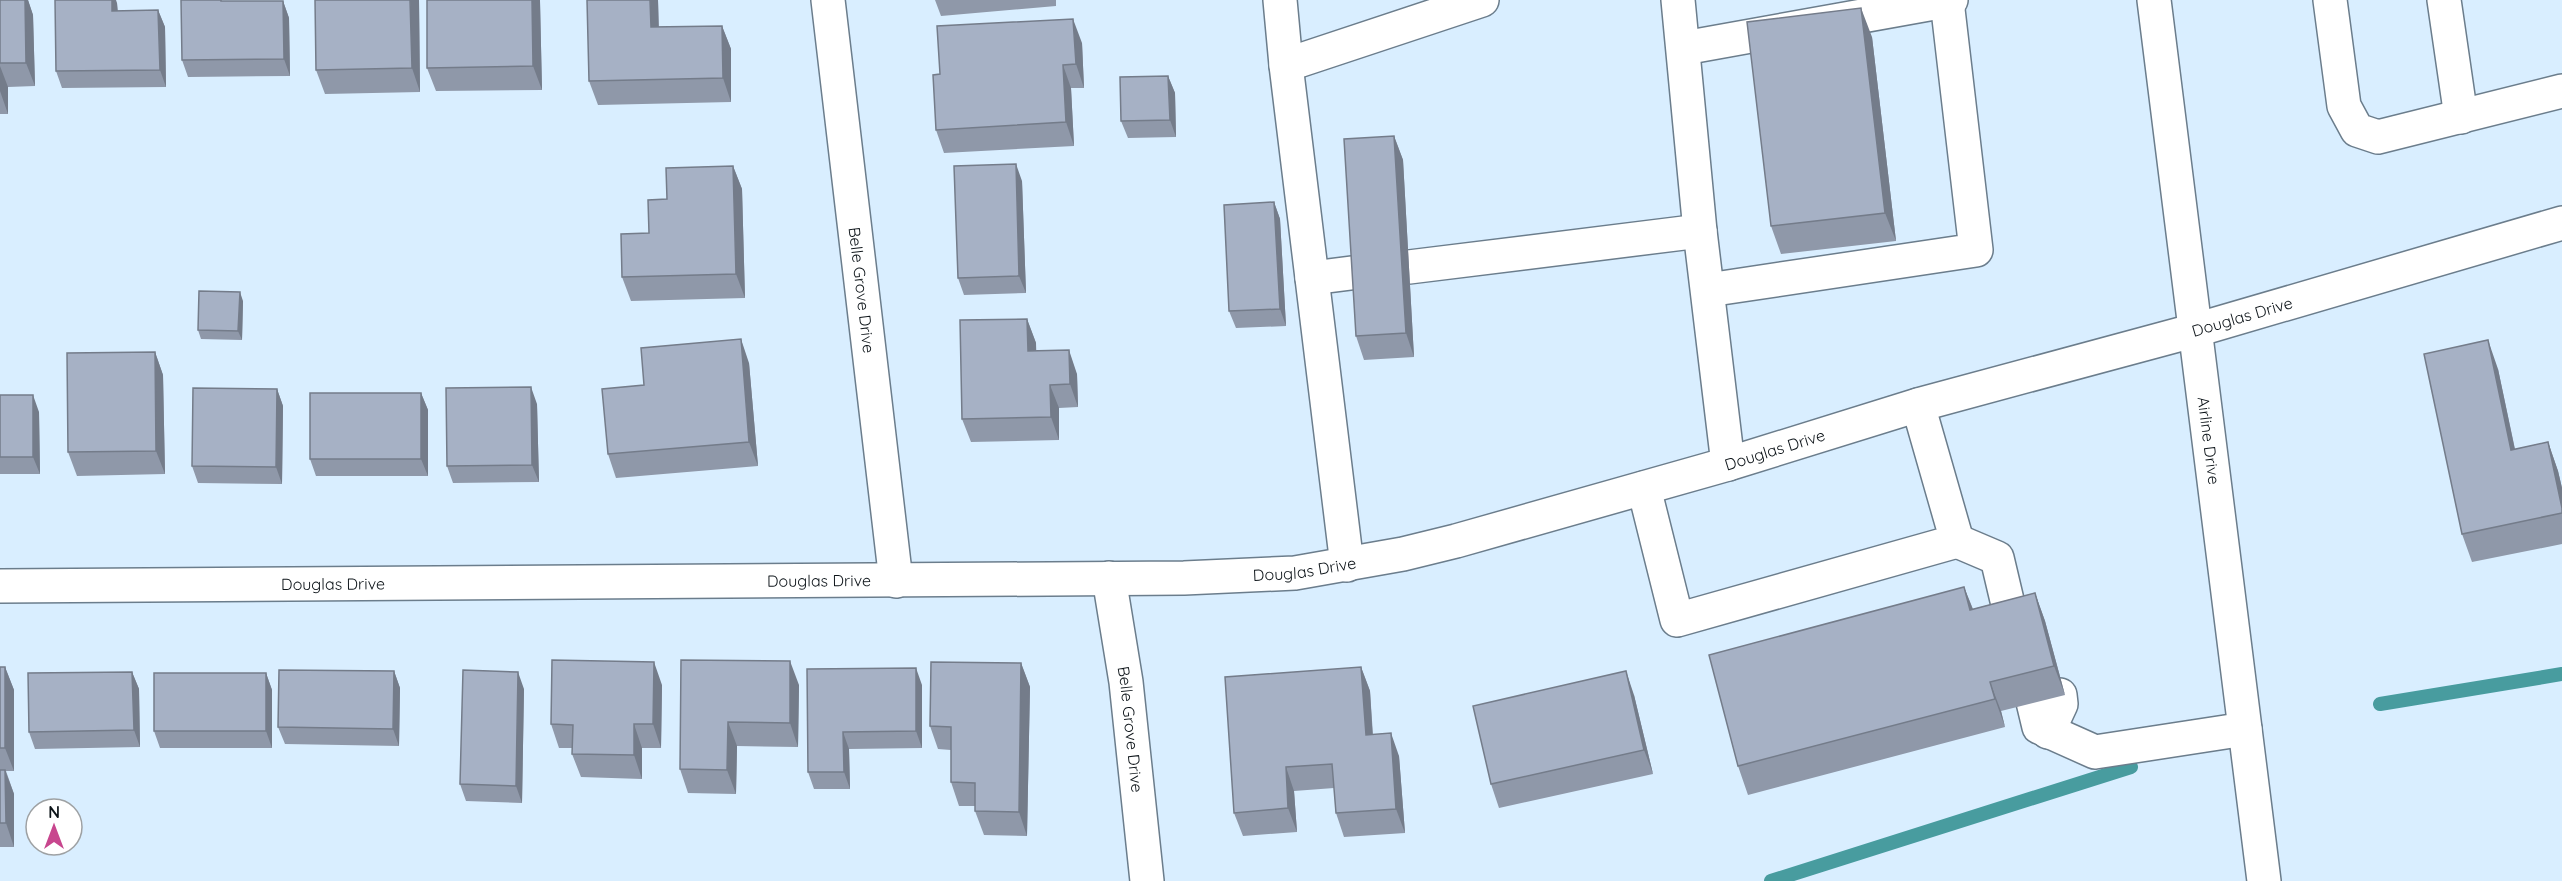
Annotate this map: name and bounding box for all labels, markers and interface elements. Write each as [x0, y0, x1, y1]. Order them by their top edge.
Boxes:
street label: Belle Grove Drive [845, 226, 879, 354]
street label: Douglas Drive [2189, 292, 2295, 341]
street label: Airline Drive [2194, 396, 2224, 486]
street label: Douglas Drive [1722, 425, 1827, 474]
street label: Douglas Drive [1252, 552, 1358, 585]
street label: Douglas Drive [767, 570, 871, 591]
street label: Douglas Drive [281, 573, 385, 594]
street label: Belle Grove Drive [1114, 665, 1148, 794]
north arrow [24, 797, 84, 857]
text: N [48, 802, 60, 822]

